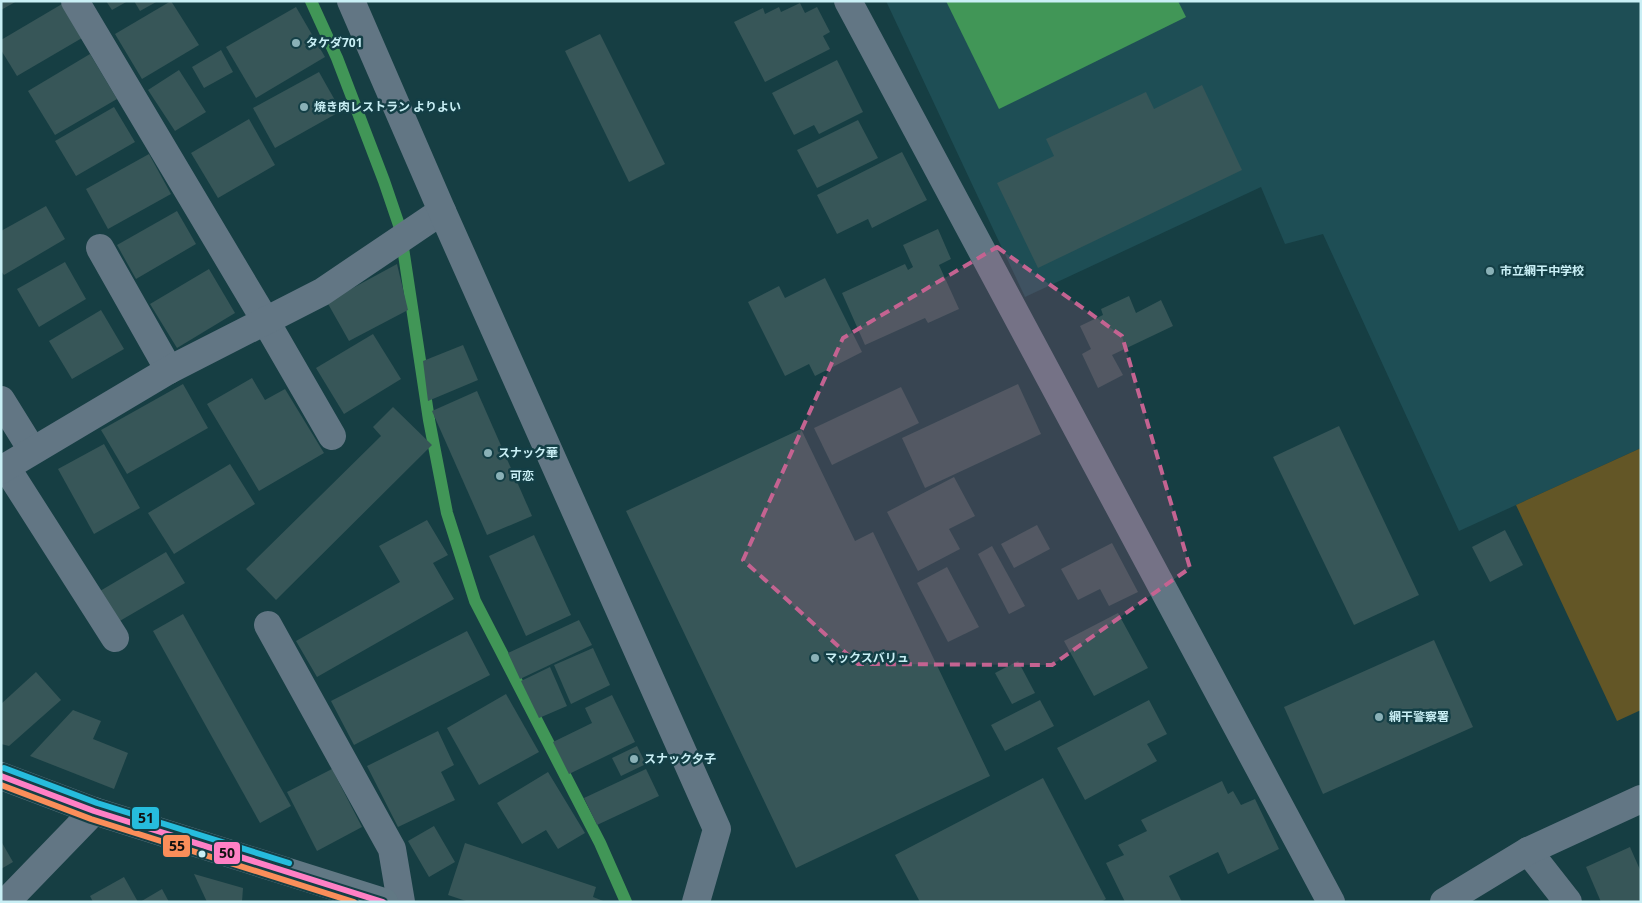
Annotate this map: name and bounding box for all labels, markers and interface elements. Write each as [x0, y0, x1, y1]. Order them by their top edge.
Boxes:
place label: タケダ701 [306, 34, 363, 51]
marker: タケダ701 [290, 37, 302, 49]
place label: 焼き肉レストラン よりよい [314, 98, 461, 115]
marker: 焼き肉レストラン よりよい [298, 101, 310, 113]
place label: 市立網干中学校 [1500, 262, 1584, 279]
marker: 市立網干中学校 [1484, 265, 1496, 277]
place label: スナック華 [498, 444, 558, 461]
marker: スナック華 [482, 447, 494, 459]
place label: 可恋 [510, 467, 534, 484]
marker: 可恋 [494, 470, 506, 482]
place label: マックスバリュ [825, 649, 909, 666]
marker: マックスバリュ [809, 652, 821, 664]
place label: 網干警察署 [1389, 708, 1449, 725]
marker: 網干警察署 [1373, 711, 1385, 723]
place label: スナック夕子 [644, 750, 716, 767]
marker: スナック夕子 [628, 753, 640, 765]
line badge: 51 [131, 806, 160, 830]
text: 51 [138, 808, 154, 827]
line badge: 55 [162, 834, 191, 858]
text: 55 [169, 836, 185, 855]
line badge: 50 [213, 841, 241, 865]
text: 50 [219, 843, 235, 862]
unlabelled marker [197, 849, 207, 859]

